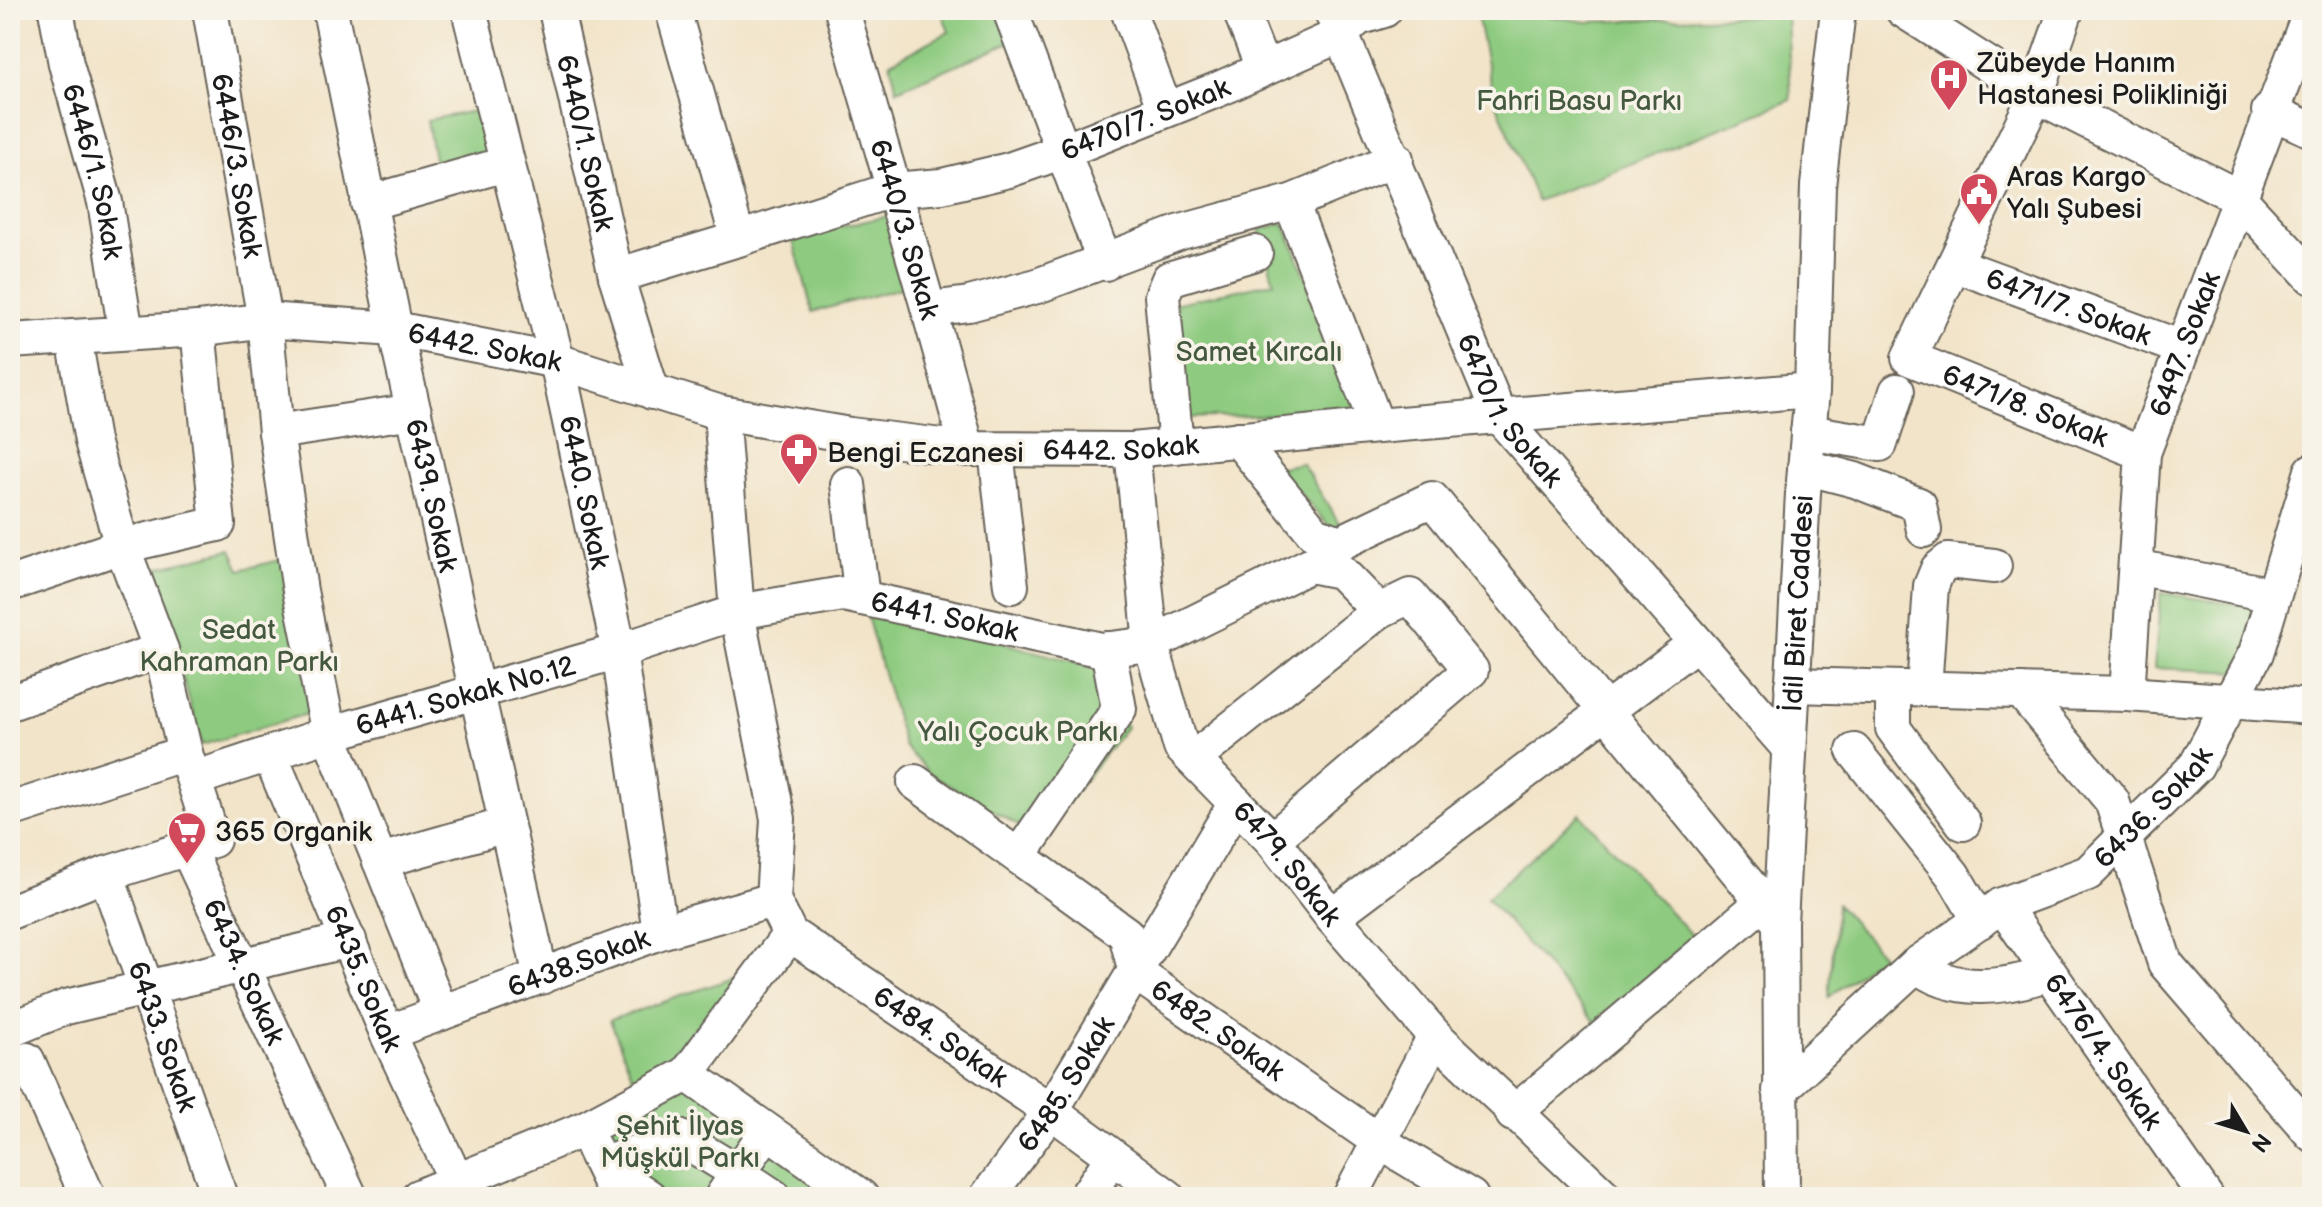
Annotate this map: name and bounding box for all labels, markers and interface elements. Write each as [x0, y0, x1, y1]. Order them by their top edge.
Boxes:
place label: Zübeyde Hanım Hastanesi Polikliniği [1976, 47, 2228, 112]
street label: 6440/1. Sokak [549, 52, 620, 234]
hospital icon: Zübeyde Hanım Hastanesi Polikliniği [1928, 57, 1970, 112]
street label: 6446/3. Sokak [204, 71, 269, 261]
street label: 6470/7. Sokak [1056, 71, 1235, 168]
street label: 6446/1. Sokak [54, 80, 129, 262]
park label: Fahri Basu Parkı [1476, 85, 1682, 118]
street label: 6440/3. Sokak [862, 136, 946, 323]
place label: Aras Kargo Yalı Şubesi [2006, 161, 2146, 226]
public building icon: Aras Kargo Yalı Şubesi [1958, 171, 2000, 226]
street label: 6471/7. Sokak [1981, 262, 2155, 353]
street label: 6497. Sokak [2143, 267, 2228, 422]
street label: 6442. Sokak [405, 317, 565, 380]
street label: 6470/1. Sokak [1449, 329, 1569, 495]
park label: Samet Kırcalı [1176, 336, 1342, 369]
street label: 6471/8. Sokak [1937, 358, 2113, 455]
street label: 6440. Sokak [551, 413, 616, 572]
street label: 6439. Sokak [398, 416, 464, 575]
street label: 6442. Sokak [1043, 429, 1201, 468]
pharmacy icon: Bengi Eczanesi [778, 431, 820, 486]
place label: Bengi Eczanesi [827, 437, 1024, 470]
street label: İdil Biret Caddesi [1775, 494, 1821, 713]
street label: 6441. Sokak [868, 585, 1022, 650]
park label: Sedat Kahraman Parkı [139, 614, 339, 679]
street label: 6441. Sokak No.12 [352, 649, 580, 744]
park label: Yalı Çocuk Parkı [917, 716, 1118, 749]
street label: 6436. Sokak [2088, 742, 2221, 876]
street label: 6479. Sokak [1225, 795, 1348, 933]
supermarket icon: 365 Organik [166, 810, 208, 865]
place label: 365 Organik [215, 816, 372, 849]
street label: 6434. Sokak [195, 894, 292, 1050]
street label: 6435. Sokak [317, 900, 408, 1057]
street label: 6438.Sokak [503, 922, 655, 1005]
street label: 6433. Sokak [120, 957, 204, 1116]
street label: 6476/4. Sokak [2037, 967, 2169, 1136]
street label: 6482. Sokak [1144, 973, 1291, 1089]
street label: 6484. Sokak [866, 980, 1014, 1095]
street label: 6485. Sokak [1011, 1010, 1122, 1159]
north arrow [2206, 1091, 2286, 1171]
park label: Şehit İlyas Müşkül Parkı [600, 1109, 760, 1175]
text: N [2245, 1128, 2276, 1157]

